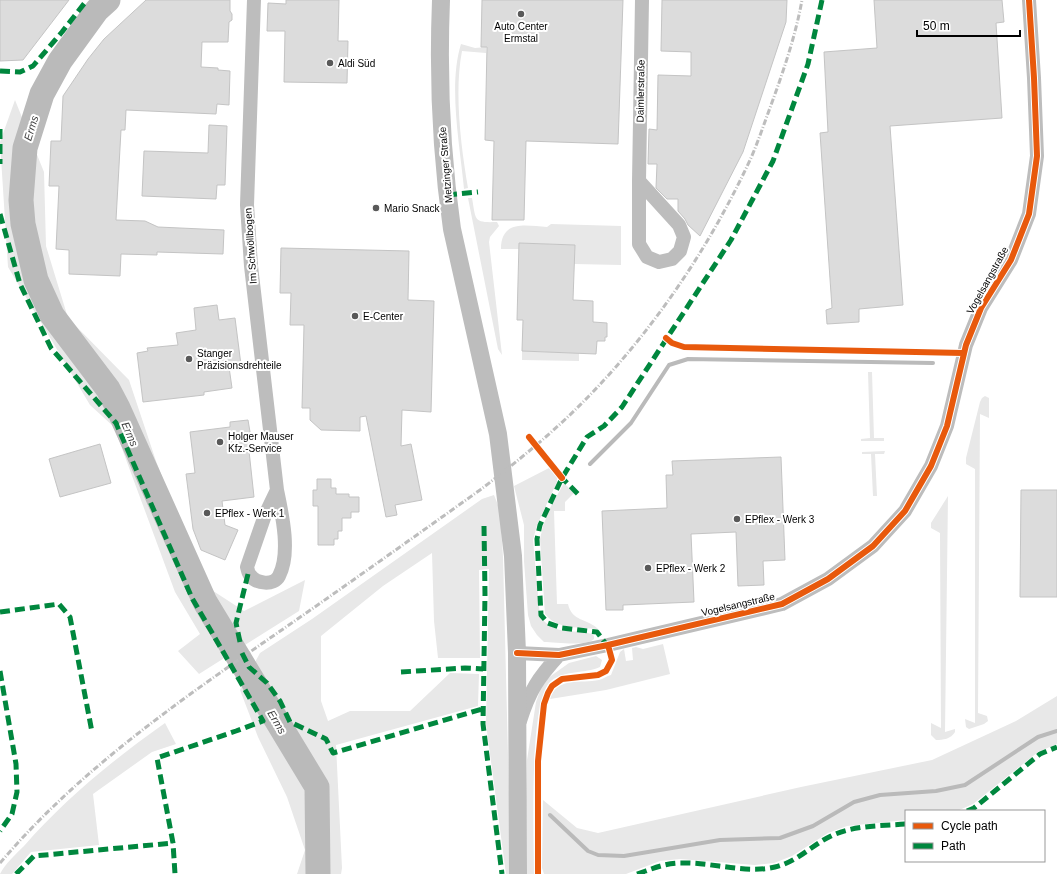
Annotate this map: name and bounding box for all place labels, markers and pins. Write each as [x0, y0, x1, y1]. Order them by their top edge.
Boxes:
marker: Auto Center Ermstal [516, 9, 526, 19]
place label: Auto Center Ermstal [494, 21, 548, 44]
marker: Aldi Süd [325, 58, 335, 68]
place label: Aldi Süd [338, 58, 375, 69]
marker: Mario Snack [371, 203, 381, 213]
place label: Mario Snack [384, 203, 441, 214]
marker: E-Center [350, 311, 360, 321]
place label: E-Center [363, 311, 404, 322]
place label: Stanger Präzisionsdrehteile [197, 348, 282, 371]
marker: Stanger Präzisionsdrehteile [184, 354, 194, 364]
place label: Holger Mauser Kfz.-Service [228, 431, 294, 454]
marker: Holger Mauser Kfz.-Service [215, 437, 225, 447]
marker: EPflex - Werk 1 [202, 508, 212, 518]
place label: EPflex - Werk 1 [215, 508, 285, 519]
marker: EPflex - Werk 3 [732, 514, 742, 524]
place label: EPflex - Werk 3 [745, 514, 815, 525]
marker: EPflex - Werk 2 [643, 563, 653, 573]
place label: EPflex - Werk 2 [656, 563, 726, 574]

